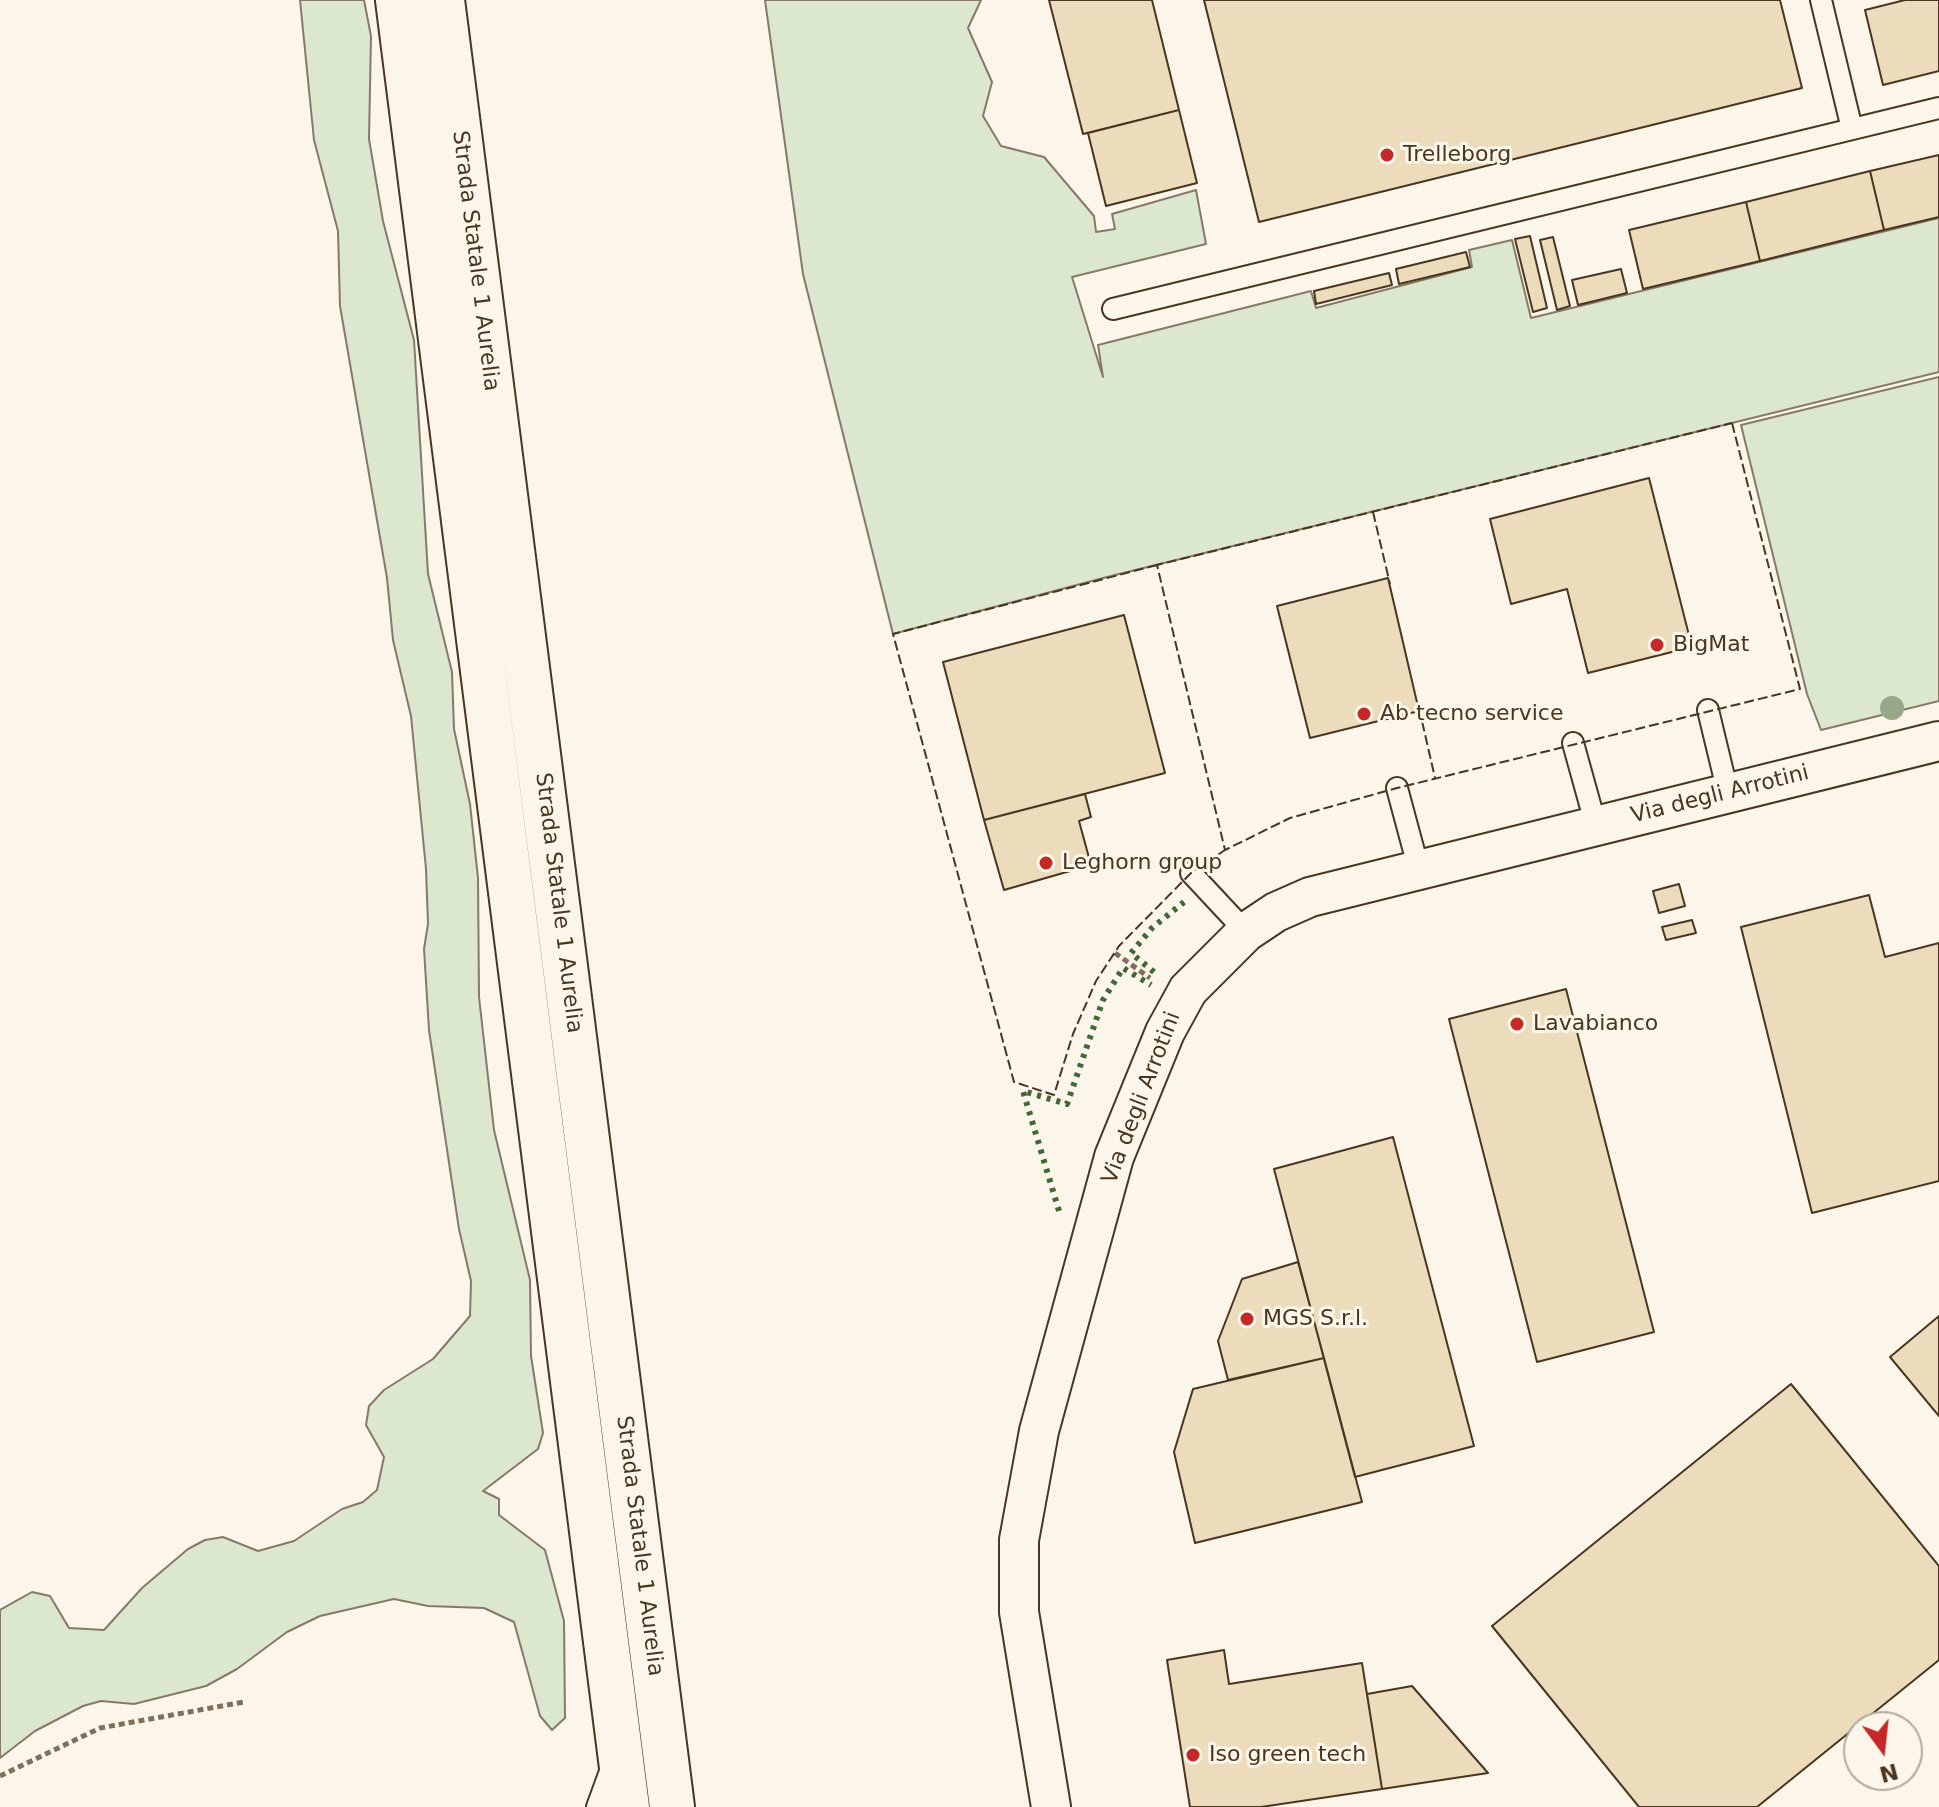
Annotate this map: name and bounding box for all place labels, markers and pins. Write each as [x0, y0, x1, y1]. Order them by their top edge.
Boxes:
place label: Trelleborg [1403, 142, 1511, 168]
marker: Trelleborg [1378, 146, 1396, 164]
place label: BigMat [1673, 632, 1749, 658]
marker: BigMat [1648, 636, 1666, 654]
place label: Ab tecno service [1380, 701, 1563, 727]
marker: Ab tecno service [1355, 705, 1373, 723]
place label: Leghorn group [1062, 850, 1222, 876]
marker: Leghorn group [1037, 854, 1055, 872]
place label: Lavabianco [1533, 1011, 1658, 1037]
marker: Lavabianco [1508, 1015, 1526, 1033]
place label: MGS S.r.l. [1263, 1306, 1368, 1332]
marker: MGS S.r.l. [1238, 1310, 1256, 1328]
place label: Iso green tech [1209, 1742, 1366, 1768]
marker: Iso green tech [1184, 1746, 1202, 1764]

